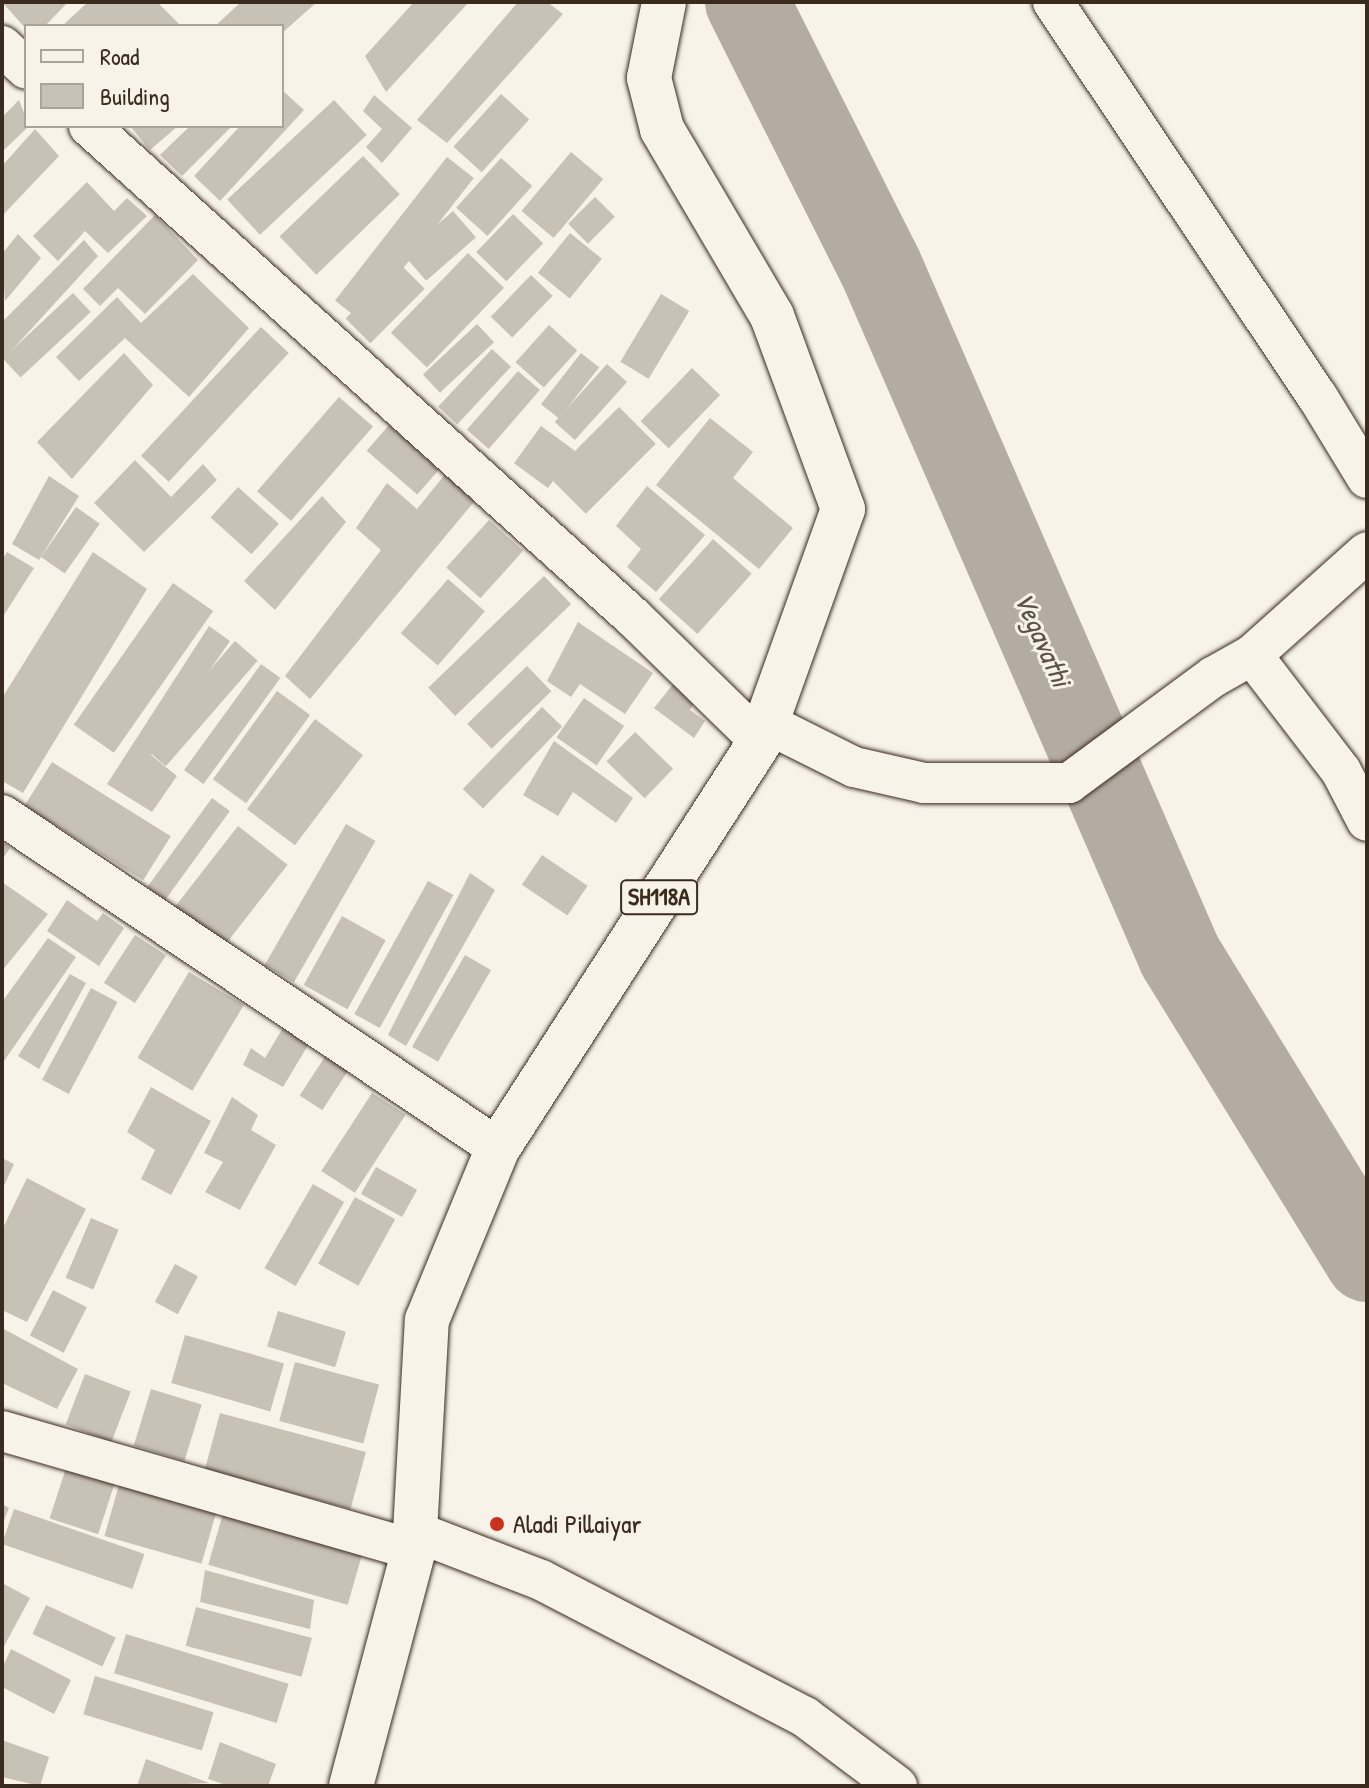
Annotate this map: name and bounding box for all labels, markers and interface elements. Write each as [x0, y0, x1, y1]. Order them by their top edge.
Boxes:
legend [24, 24, 284, 128]
text: Road [100, 40, 139, 72]
text: Building [100, 80, 170, 112]
water label: Vegavathi [1007, 586, 1079, 692]
road number: SH118A [619, 877, 699, 917]
place label: Aladi Pillaiyar [513, 1508, 641, 1540]
marker: Aladi Pillaiyar [488, 1515, 506, 1533]

